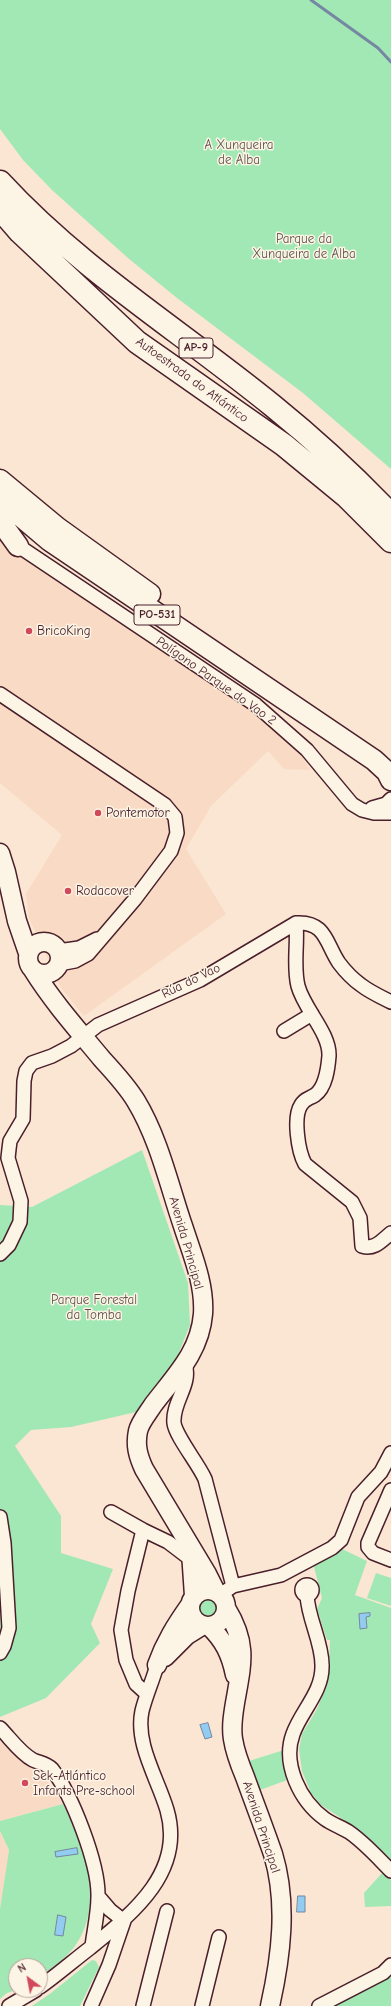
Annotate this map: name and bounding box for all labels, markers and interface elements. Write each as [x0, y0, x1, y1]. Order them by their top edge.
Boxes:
park label: A Xunqueira de Alba [204, 137, 274, 168]
park label: Parque da Xunqueira de Alba [252, 231, 356, 262]
street label: Autoestrada do Atlántico [133, 334, 251, 426]
road number: AP-9 [179, 338, 213, 358]
road number: PO-531 [134, 605, 180, 625]
place label: BricoKing [37, 623, 91, 639]
marker: BricoKing [24, 626, 34, 636]
street label: Polígono Parque do Vao 2 [153, 634, 279, 728]
place label: Pontemotor [106, 805, 170, 821]
marker: Pontemotor [93, 808, 103, 818]
place label: Rodacover [76, 883, 134, 899]
marker: Rodacover [63, 886, 73, 896]
street label: Rúa do Vao [159, 960, 223, 1002]
street label: Avenida Principal [165, 1195, 207, 1291]
park label: Parque Forestal da Tomba [51, 1292, 137, 1323]
place label: Sek-Atlántico Infants Pre-school [33, 1768, 135, 1799]
marker: Sek-Atlántico Infants Pre-school [20, 1778, 30, 1788]
street label: Avenida Principal [239, 1779, 283, 1875]
north arrow [8, 1958, 48, 1998]
text: N [15, 1961, 28, 1976]

